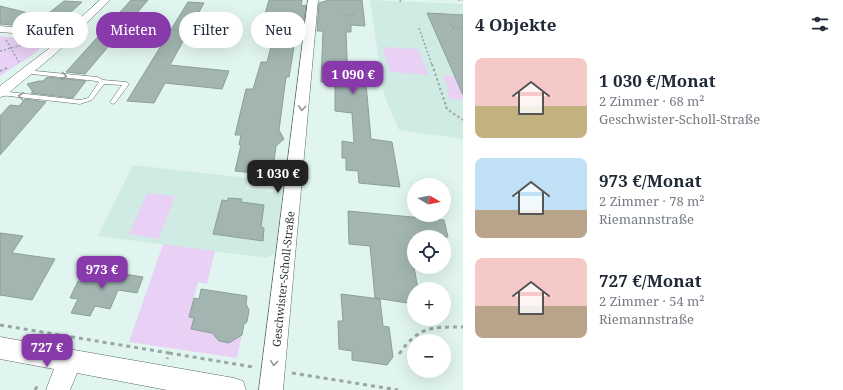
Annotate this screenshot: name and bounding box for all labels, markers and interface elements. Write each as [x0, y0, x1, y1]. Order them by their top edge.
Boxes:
chip: Kaufen [12, 12, 88, 48]
chip: Mieten [96, 12, 171, 48]
chip: Filter [179, 12, 243, 48]
chip: Neu [251, 12, 306, 48]
text: 4 Objekte [475, 13, 556, 36]
icon: filters [809, 13, 831, 35]
pin: 1 090 € [316, 61, 390, 95]
text: 1 090 € [331, 65, 375, 83]
text: 1 030 €/Monat [599, 69, 716, 92]
one-way arrow [61, 71, 67, 80]
icon: home [507, 74, 555, 122]
one-way arrow [18, 92, 24, 101]
text: 2 Zimmer · 68 m² [599, 92, 705, 110]
one-way arrow [297, 105, 306, 111]
text: Geschwister-Scholl-Straße [599, 110, 760, 128]
pin: 1 030 € [241, 160, 315, 194]
text: 1 030 € [256, 164, 300, 182]
text: 973 €/Monat [599, 169, 702, 192]
icon: home [507, 174, 555, 222]
north arrow [407, 178, 451, 222]
map controls [407, 178, 451, 378]
text: 2 Zimmer · 78 m² [599, 192, 705, 210]
street label: Geschwister-Scholl-Straße [268, 210, 298, 348]
text: Riemannstraße [599, 210, 694, 228]
button: locate [407, 230, 451, 274]
pin: 973 € [74, 256, 130, 290]
text: 973 € [86, 260, 118, 278]
text: 727 €/Monat [599, 269, 702, 292]
icon: home [507, 274, 555, 322]
button: + [407, 282, 451, 326]
text: 2 Zimmer · 54 m² [599, 292, 705, 310]
text: Riemannstraße [599, 310, 694, 328]
pin: 727 € [19, 334, 75, 368]
button: − [407, 334, 451, 378]
text: 727 € [31, 338, 63, 356]
one-way arrow [270, 360, 279, 366]

